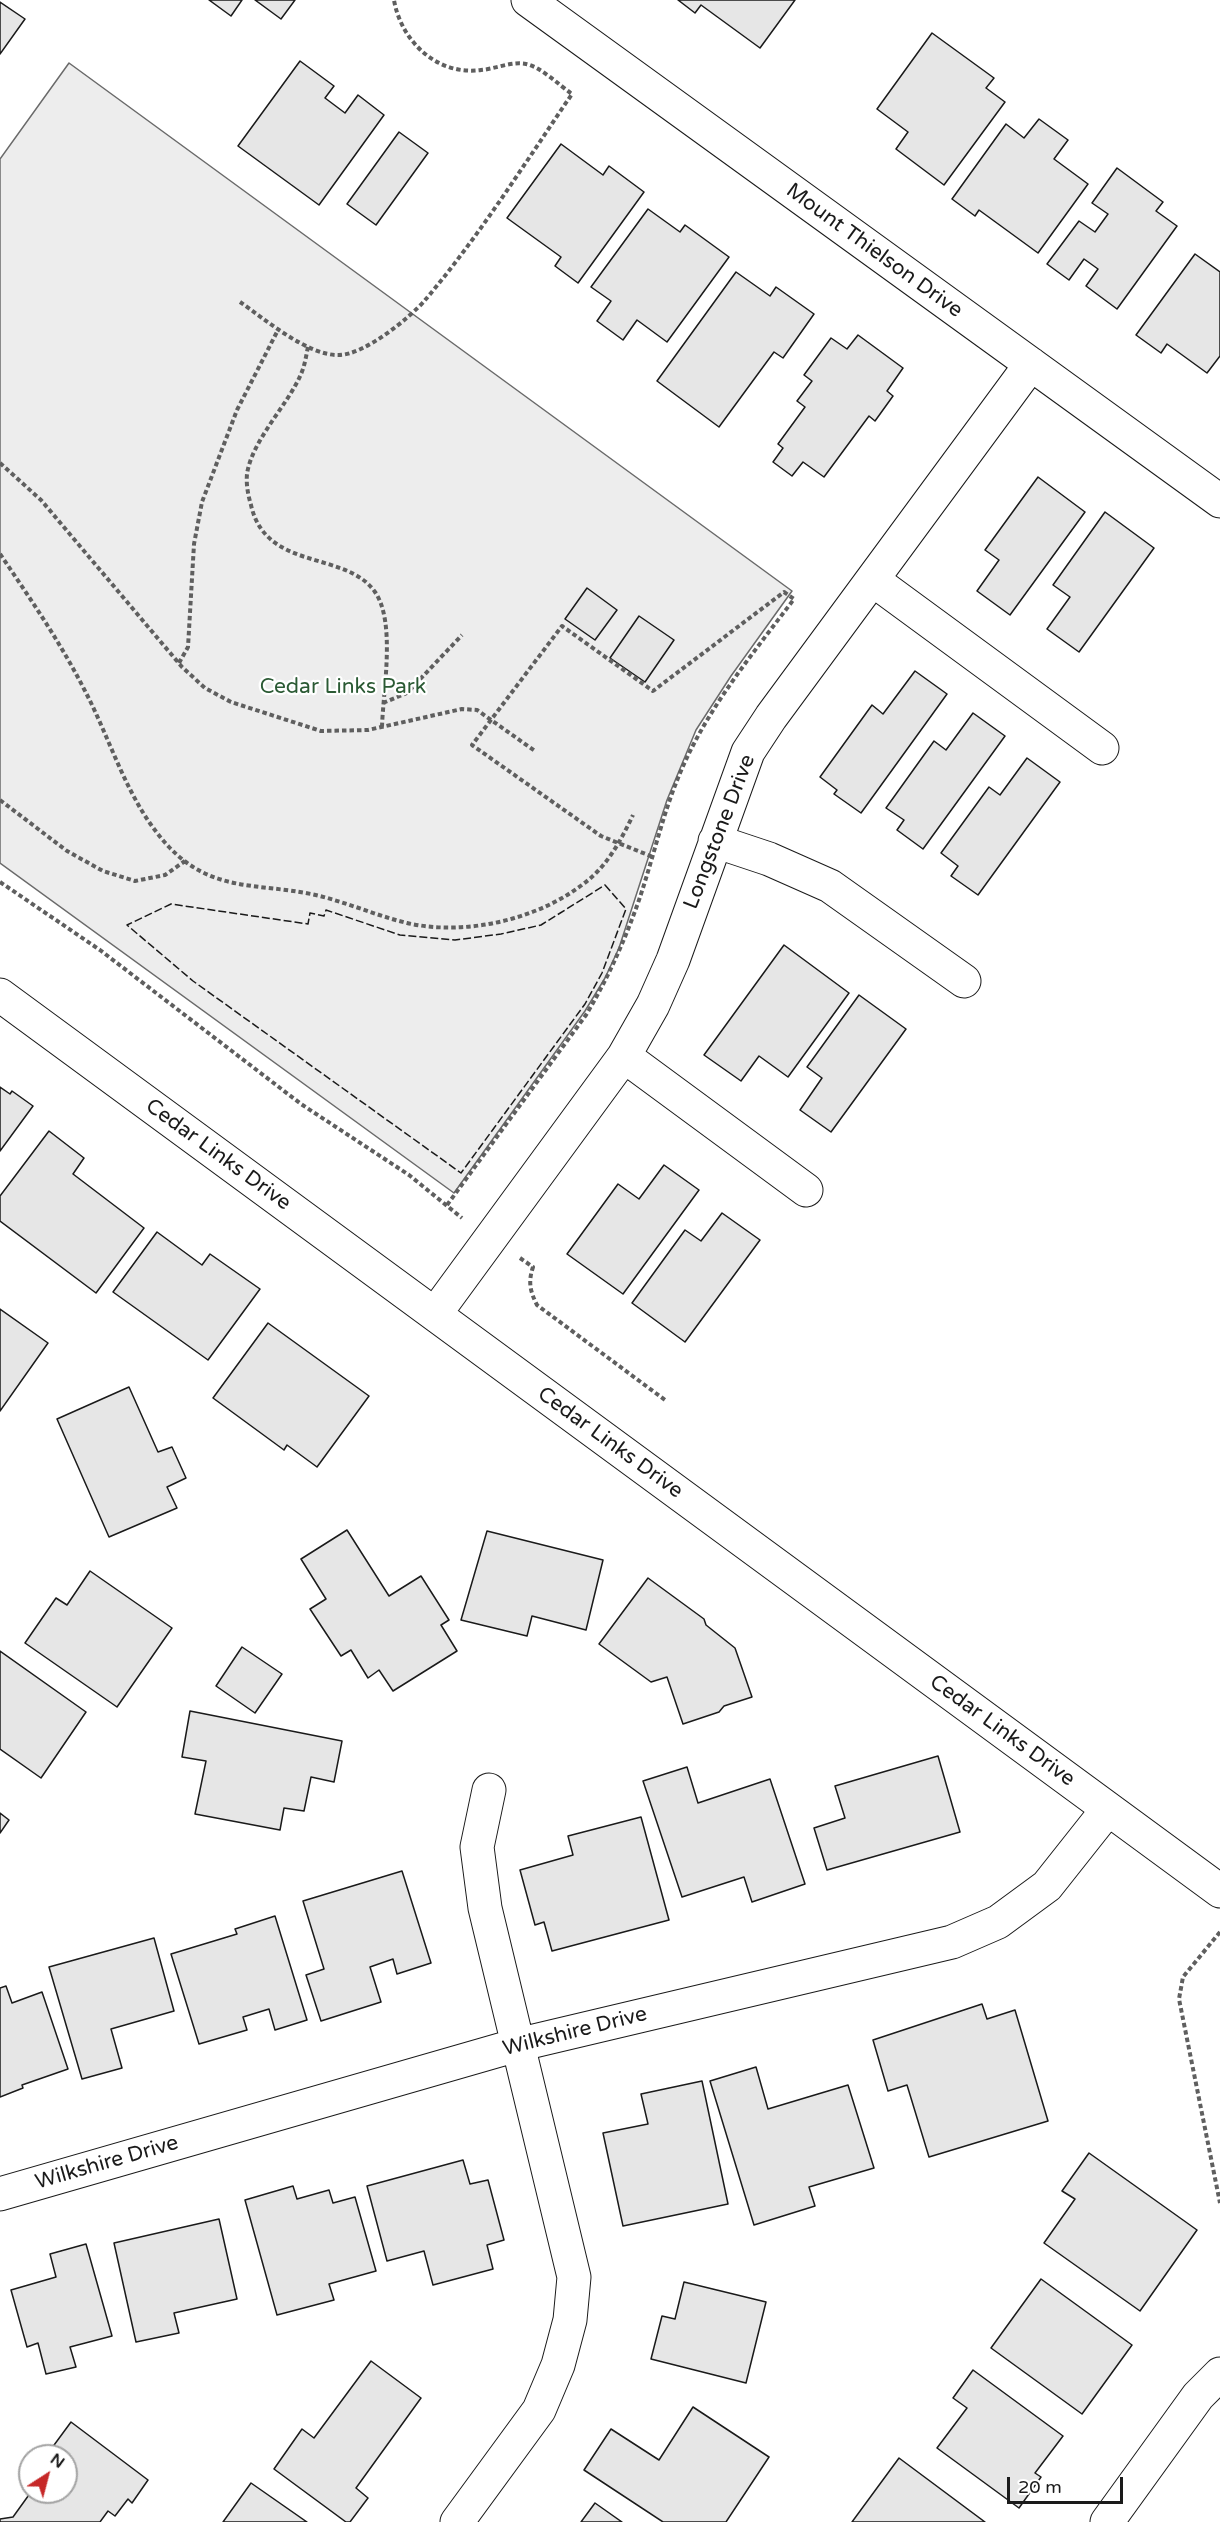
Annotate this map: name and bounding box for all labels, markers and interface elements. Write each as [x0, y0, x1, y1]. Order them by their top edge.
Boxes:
street label: Mount Thielson Drive [781, 178, 967, 324]
park label: Cedar Links Park [260, 674, 426, 700]
street label: Longstone Drive [679, 751, 761, 913]
street label: Cedar Links Drive [140, 1094, 296, 1216]
street label: Cedar Links Drive [532, 1382, 688, 1504]
street label: Cedar Links Drive [924, 1670, 1080, 1792]
street label: Wilkshire Drive [500, 2002, 650, 2062]
street label: Wilkshire Drive [33, 2131, 181, 2195]
north arrow [18, 2444, 78, 2504]
text: N [46, 2449, 68, 2473]
scale bar [1010, 2465, 1126, 2503]
text: 20 m [1018, 2476, 1062, 2498]

